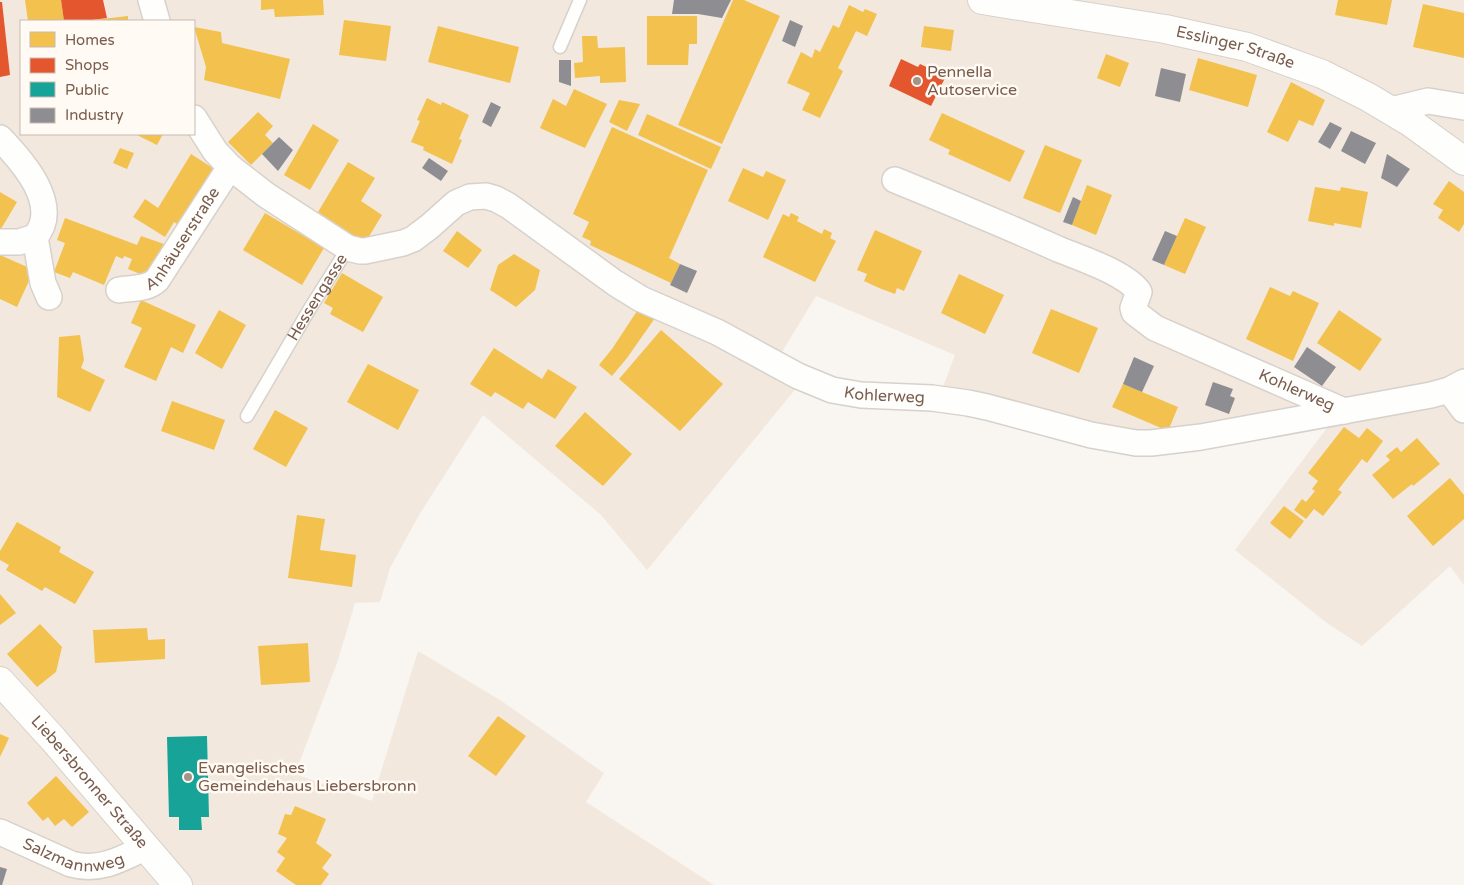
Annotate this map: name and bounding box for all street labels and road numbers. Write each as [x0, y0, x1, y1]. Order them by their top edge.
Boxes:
street label: Esslinger Straße [1174, 22, 1297, 73]
street label: Anhäuserstraße [142, 184, 224, 295]
street label: Hessengasse [283, 250, 352, 345]
street label: Kohlerweg [1255, 365, 1338, 416]
street label: Kohlerweg [842, 382, 925, 408]
street label: Liebersbronner Straße [27, 711, 152, 853]
street label: Salzmannweg [20, 834, 127, 876]

